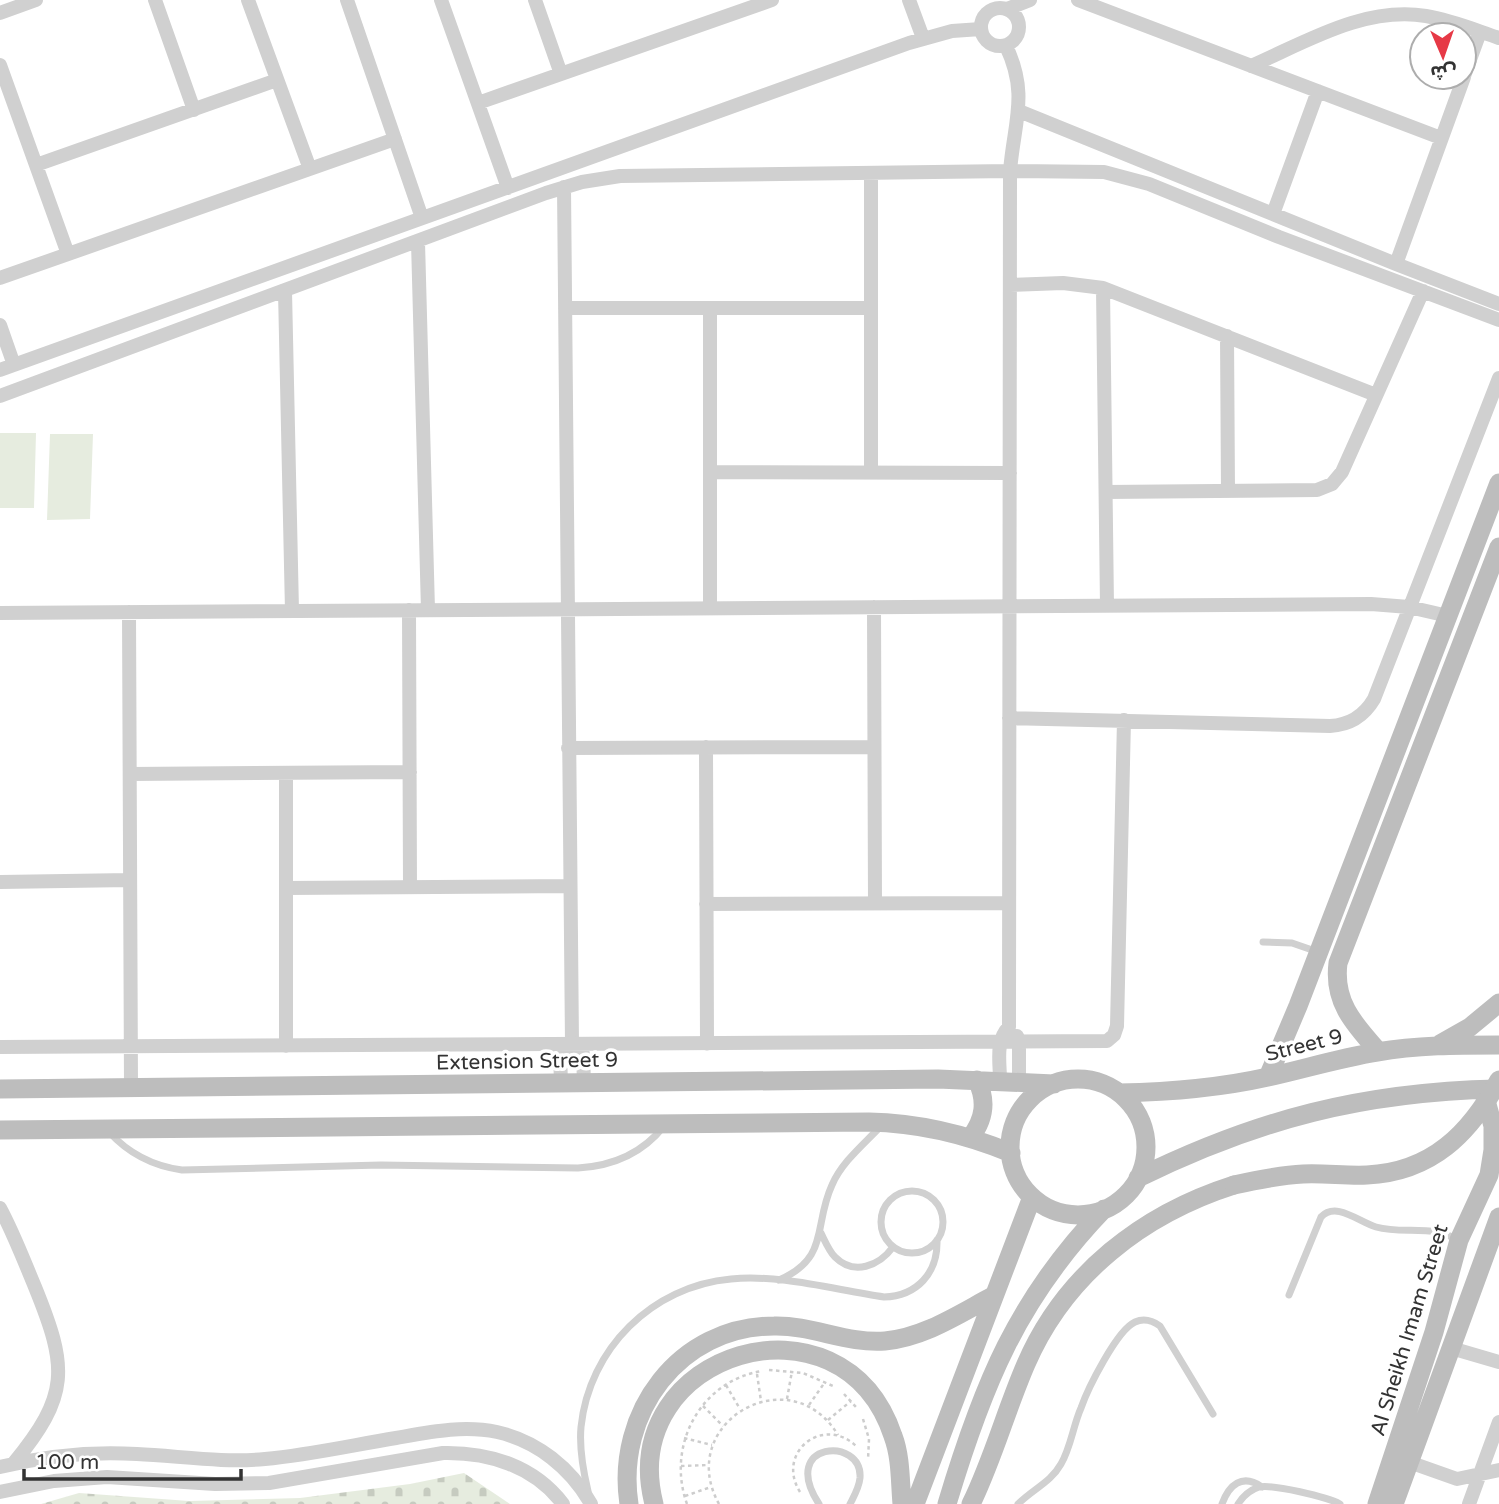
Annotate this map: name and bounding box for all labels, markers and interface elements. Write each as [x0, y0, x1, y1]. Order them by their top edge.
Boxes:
north arrow [1408, 21, 1478, 91]
text: ش [1430, 61, 1457, 83]
street label: Street 9 [1263, 1024, 1345, 1067]
street label: Extension Street 9 [436, 1047, 618, 1076]
street label: Al Sheikh Imam Street [1365, 1221, 1454, 1439]
scale bar [24, 1438, 242, 1482]
text: 100 m [35, 1450, 99, 1475]

